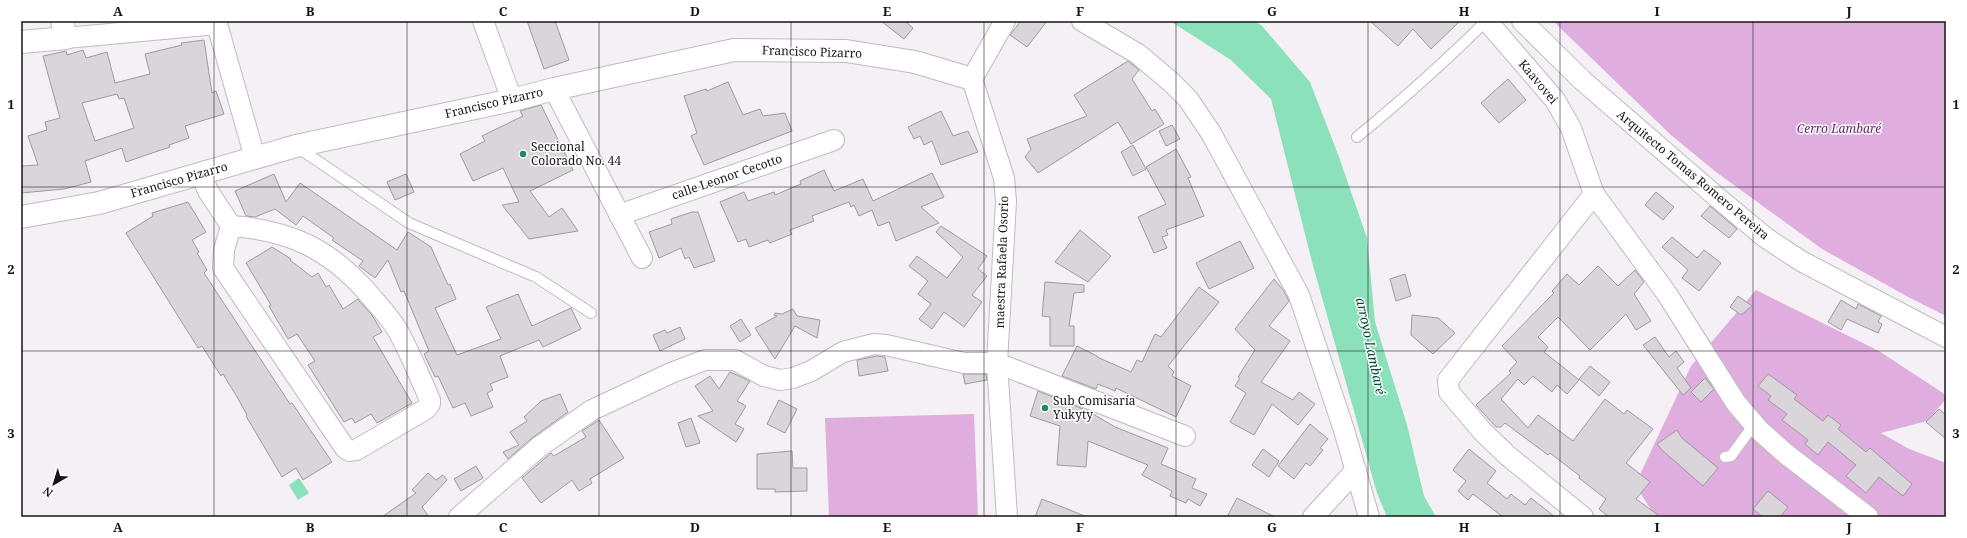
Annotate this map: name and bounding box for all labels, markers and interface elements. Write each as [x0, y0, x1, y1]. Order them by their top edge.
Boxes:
text: A [113, 2, 123, 20]
text: B [306, 2, 315, 20]
text: C [499, 2, 508, 20]
text: D [690, 2, 700, 20]
text: E [883, 2, 892, 20]
text: F [1076, 2, 1084, 20]
text: G [1267, 2, 1277, 20]
text: H [1459, 2, 1470, 20]
text: I [1654, 2, 1660, 20]
text: J [1845, 2, 1852, 20]
street label: Francisco Pizarro [762, 41, 863, 62]
street label: Kaavovei [1515, 56, 1562, 108]
street label: Francisco Pizarro [443, 83, 545, 122]
text: 1 [7, 95, 15, 113]
text: 1 [1952, 95, 1960, 113]
street label: Arquitecto Tomas Romero Pereira [1614, 106, 1773, 244]
park label: Cerro Lambaré [1797, 120, 1882, 137]
place label: Seccional Colorado No. 44 [531, 138, 621, 169]
marker: Seccional Colorado No. 44 [518, 149, 528, 159]
street label: calle Leonor Cecotto [669, 150, 784, 203]
street label: Francisco Pizarro [128, 158, 229, 202]
street label: maestra Rafaela Osorio [991, 195, 1012, 329]
text: 2 [7, 260, 15, 278]
text: 2 [1952, 260, 1960, 278]
water label: arroyo Lambaré [1352, 296, 1390, 397]
place label: Sub Comisaría Yukyty [1052, 392, 1136, 423]
marker: Sub Comisaría Yukyty [1040, 403, 1050, 413]
text: 3 [7, 424, 15, 442]
text: 3 [1952, 424, 1960, 442]
north arrow [34, 464, 74, 504]
text: N [39, 483, 56, 501]
text: A [113, 518, 123, 536]
text: B [306, 518, 315, 536]
text: C [499, 518, 508, 536]
text: D [690, 518, 700, 536]
text: E [883, 518, 892, 536]
text: F [1076, 518, 1084, 536]
text: G [1267, 518, 1277, 536]
text: H [1459, 518, 1470, 536]
text: I [1654, 518, 1660, 536]
text: J [1845, 518, 1852, 536]

